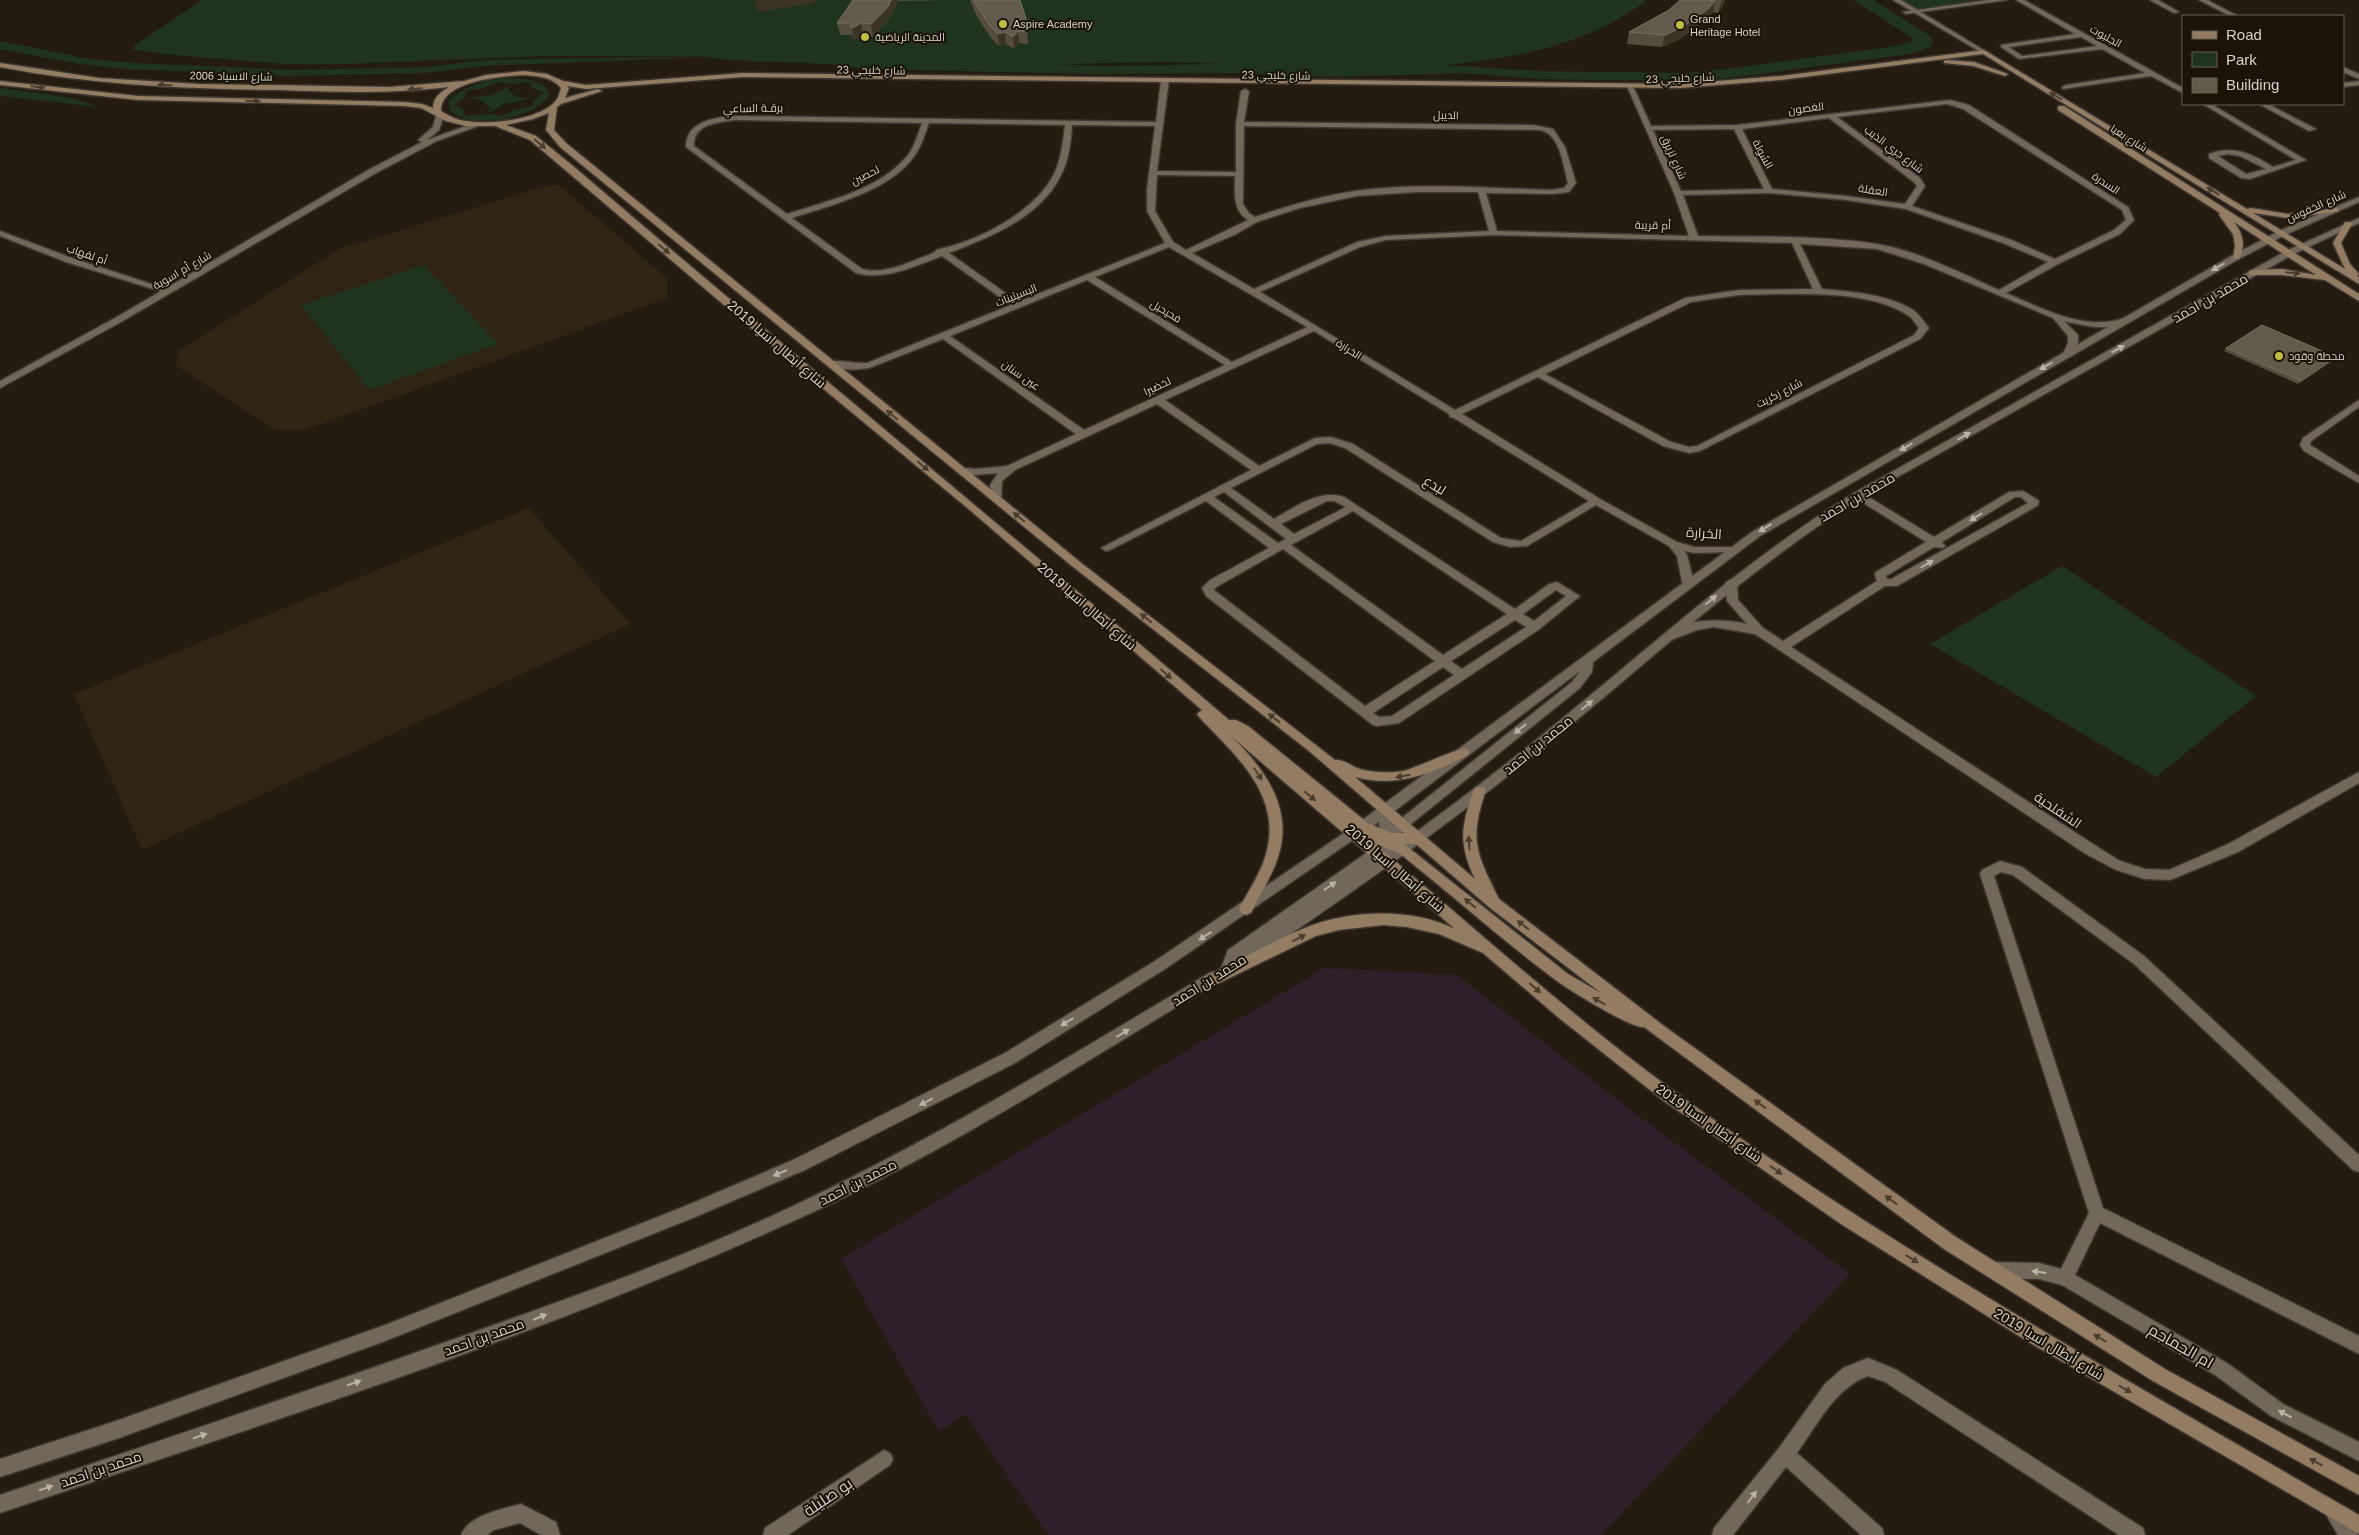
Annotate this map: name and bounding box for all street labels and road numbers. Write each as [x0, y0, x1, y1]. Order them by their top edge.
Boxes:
street label: الجلبوت [2088, 22, 2124, 50]
street label: شارع خليجي 23 [836, 63, 905, 80]
street label: شارع خليجي 23 [1241, 68, 1310, 85]
street label: شارع الاسياد 2006 [189, 69, 273, 85]
street label: شارع خليجي 23 [1645, 71, 1715, 88]
street label: الغصون [1787, 100, 1825, 117]
street label: برقـة الساعي [723, 101, 783, 118]
street label: الديبل [1433, 109, 1459, 122]
street label: شارع بعيا [2107, 122, 2149, 156]
street label: شارع جري الذيب [1860, 123, 1926, 177]
street label: شارع لزيرق [1657, 133, 1689, 182]
street label: الشولة [1749, 137, 1776, 171]
street label: لحصين [849, 163, 882, 188]
street label: السدرة [2089, 170, 2122, 197]
street label: العقلة [1857, 182, 1889, 198]
street label: شارع الخفوس [2284, 188, 2348, 226]
street label: أم قريبة [1635, 218, 1671, 233]
street label: أم لقهاب [64, 241, 109, 268]
street label: شارع أم اسوية [150, 248, 214, 293]
street label: محمد بن احمد [2170, 270, 2250, 326]
street label: البسيتينات [994, 281, 1038, 309]
street label: شارع أبطال اسيا 2019 [724, 296, 830, 392]
street label: فحيحيل [1148, 297, 1184, 326]
street label: الخرارة [1333, 336, 1364, 362]
street label: عين سنان [999, 358, 1042, 393]
street label: لخضيرا [1142, 375, 1173, 398]
street label: شارع زكريت [1754, 376, 1805, 412]
street label: محمد بن احمد [1817, 469, 1897, 525]
street label: لبدع [1420, 472, 1449, 499]
street label: الخرارة [1686, 524, 1722, 542]
street label: شارع أبطال اسيا 2019 [1034, 558, 1140, 654]
street label: محمد بن احمد [1500, 712, 1576, 778]
street label: الشفلحية [2031, 788, 2085, 832]
street label: شارع أبطال اسيا 2019 [1342, 820, 1448, 916]
street label: محمد بن احمد [1169, 951, 1249, 1009]
street label: شارع أبطال اسيا 2019 [1653, 1080, 1765, 1166]
street label: محمد بن احمد [817, 1156, 899, 1208]
street label: شارع أبطال اسيا 2019 [1991, 1304, 2107, 1384]
street label: محمد بن احمد [442, 1315, 526, 1359]
street label: ام الجماجم [2144, 1321, 2216, 1374]
street label: محمد بن احمد [59, 1448, 143, 1490]
street label: بو صليلة [801, 1475, 856, 1520]

